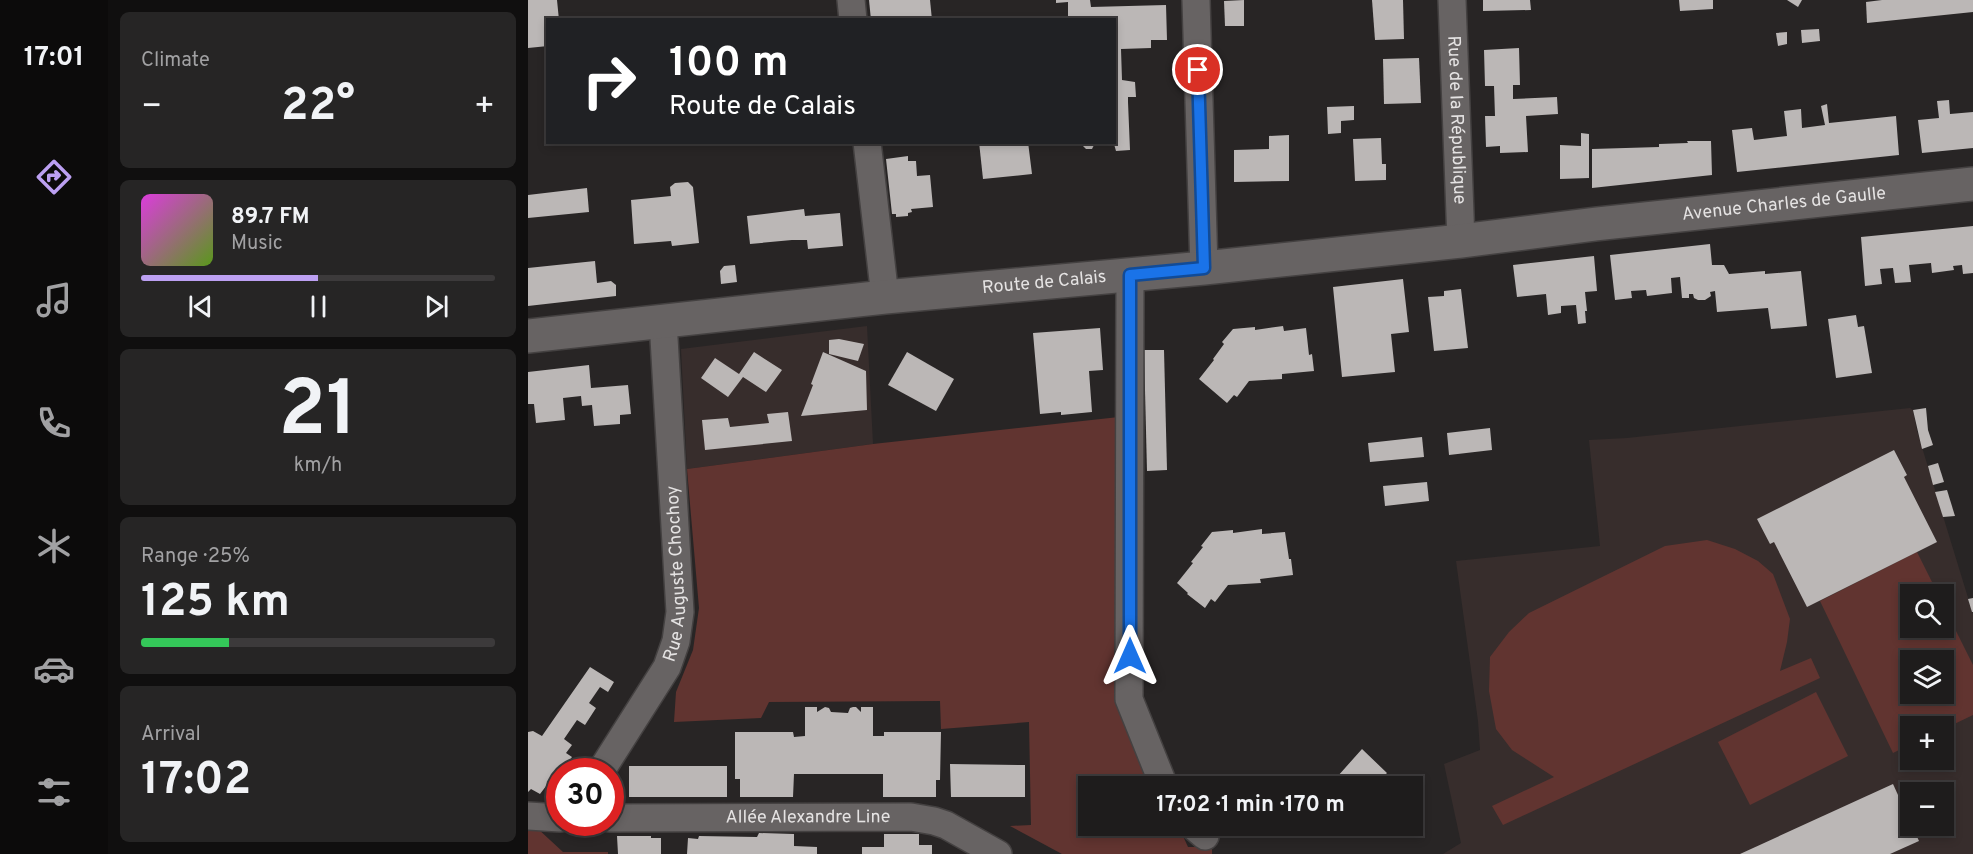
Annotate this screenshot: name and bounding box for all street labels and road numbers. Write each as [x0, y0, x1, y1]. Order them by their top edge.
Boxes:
street label: Rue de la République [1442, 35, 1471, 205]
street label: Avenue Charles de Gaulle [1681, 182, 1887, 226]
street label: Route de Calais [981, 265, 1107, 300]
street label: Rue Auguste Chochoy [658, 485, 692, 665]
street label: Allée Alexandre Line [725, 806, 891, 829]

